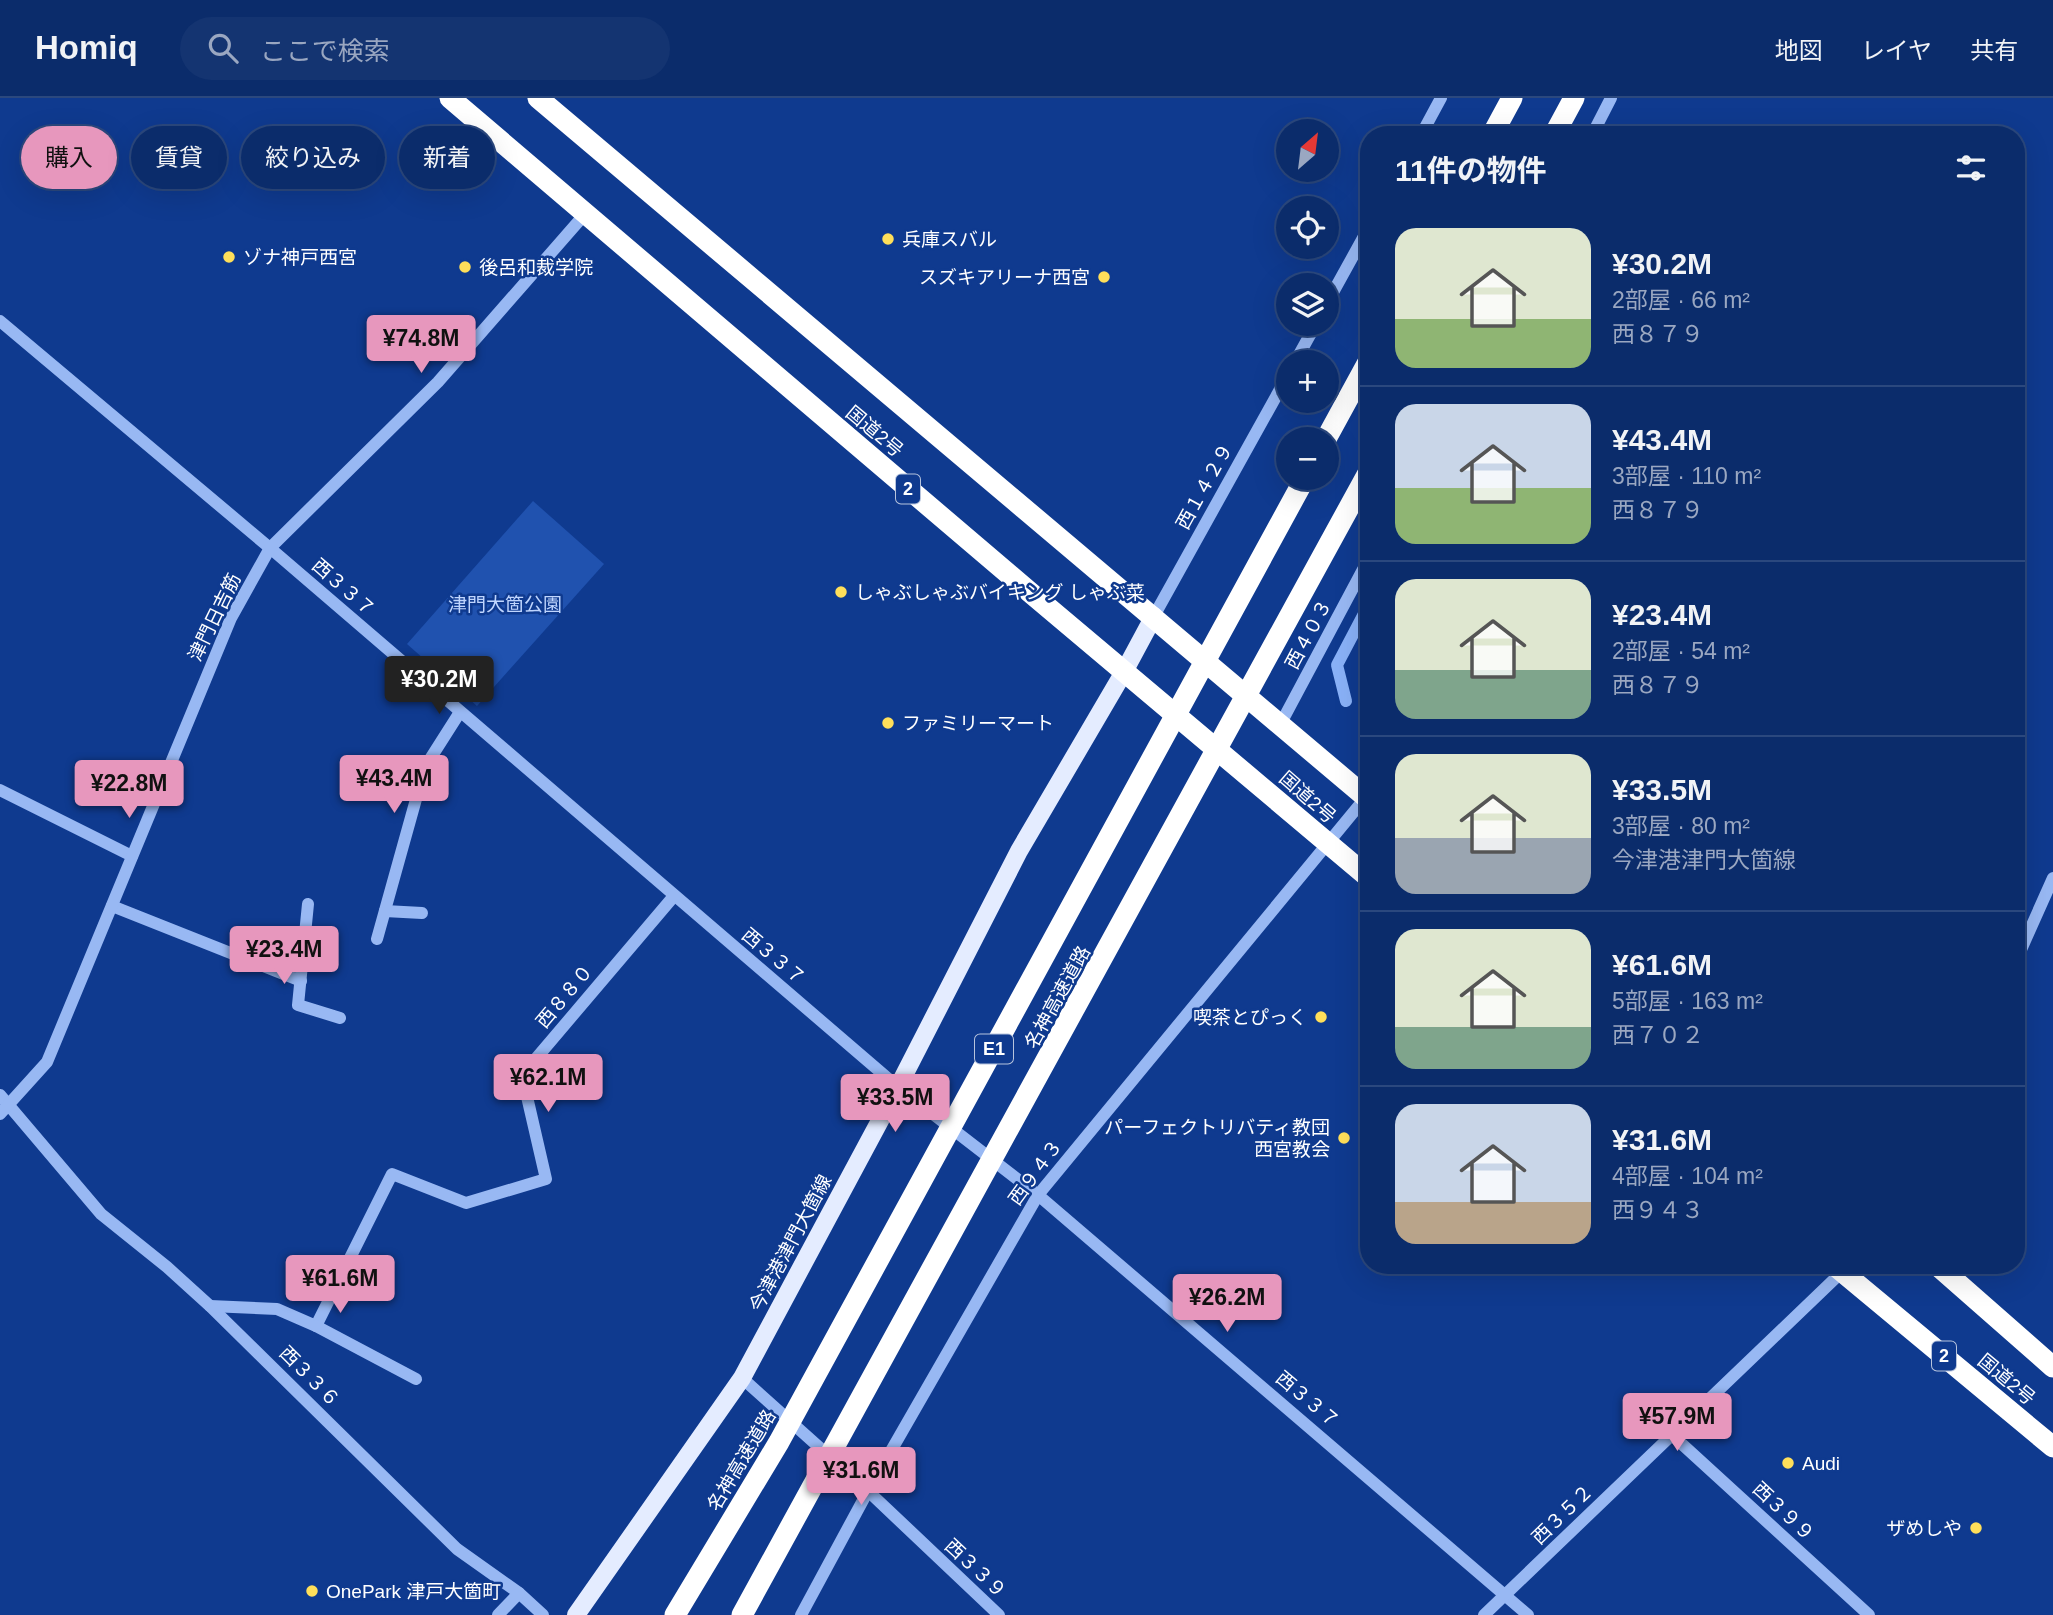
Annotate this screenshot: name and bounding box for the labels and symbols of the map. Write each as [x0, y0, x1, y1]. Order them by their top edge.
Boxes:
north arrow [1276, 119, 1339, 182]
place label: 兵庫スバル [902, 229, 997, 250]
marker: 兵庫スバル [880, 231, 896, 247]
place label: ゾナ神戸西宮 [243, 247, 357, 268]
marker: ゾナ神戸西宮 [221, 249, 237, 265]
place label: 後呂和裁学院 [479, 257, 593, 278]
marker: 後呂和裁学院 [457, 259, 473, 275]
place label: スズキアリーナ西宮 [919, 267, 1090, 288]
marker: スズキアリーナ西宮 [1096, 269, 1112, 285]
pin: ¥74.8M [364, 316, 478, 375]
street label: 国道2号 [842, 402, 907, 461]
street label: 西１４２９ [1172, 440, 1237, 533]
road number: 2 [896, 474, 920, 503]
street label: 西３３７ [308, 555, 379, 620]
street label: 津門日吉筋 [184, 570, 245, 665]
place label: しゃぶしゃぶバイキング しゃぶ菜 [855, 582, 1145, 603]
marker: しゃぶしゃぶバイキング しゃぶ菜 [833, 584, 849, 600]
park label: 津門大箇公園 [448, 594, 562, 615]
street label: 西４０３ [1281, 596, 1336, 673]
pin: ¥30.2M [382, 656, 496, 716]
place label: ファミリーマート [902, 713, 1054, 734]
marker: ファミリーマート [880, 715, 896, 731]
pin: ¥43.4M [337, 756, 451, 815]
pin: ¥22.8M [72, 760, 186, 820]
street label: 国道2号 [1275, 767, 1340, 827]
street label: 西３３７ [738, 924, 810, 989]
pin: ¥23.4M [227, 926, 341, 986]
street label: 名神高速道路 [1021, 942, 1094, 1052]
street label: 西８８０ [532, 960, 597, 1032]
place label: 喫茶とぴっく [1193, 1007, 1307, 1028]
marker: 喫茶とぴっく [1313, 1009, 1329, 1025]
road number: E1 [975, 1034, 1013, 1064]
pin: ¥62.1M [491, 1054, 605, 1114]
pin: ¥33.5M [838, 1074, 952, 1134]
place label: パーフェクトリバティ教団 西宮教会 [1104, 1117, 1330, 1160]
marker: パーフェクトリバティ教団 西宮教会 [1336, 1130, 1352, 1146]
street label: 西９４３ [1005, 1135, 1066, 1209]
street label: 今津港津門大箇線 [745, 1171, 835, 1315]
pin: ¥61.6M [283, 1256, 397, 1315]
pin: ¥26.2M [1170, 1274, 1284, 1334]
street label: 西３３６ [275, 1342, 344, 1411]
road number: 2 [1932, 1342, 1956, 1371]
street label: 国道2号 [1974, 1350, 2039, 1409]
street label: 西３３７ [1272, 1367, 1344, 1432]
pin: ¥57.9M [1620, 1394, 1734, 1453]
street label: 名神高速道路 [703, 1406, 780, 1515]
pin: ¥31.6M [804, 1448, 918, 1507]
place label: Audi [1802, 1453, 1840, 1474]
marker: Audi [1780, 1455, 1796, 1471]
street label: 西３９９ [1749, 1478, 1819, 1545]
street label: 西３５２ [1528, 1480, 1597, 1548]
place label: ザめしや [1886, 1518, 1962, 1539]
marker: ザめしや [1968, 1520, 1984, 1536]
street label: 西３３９ [941, 1535, 1011, 1602]
place label: OnePark 津戸大箇町 [326, 1581, 501, 1602]
marker: OnePark 津戸大箇町 [304, 1583, 320, 1599]

